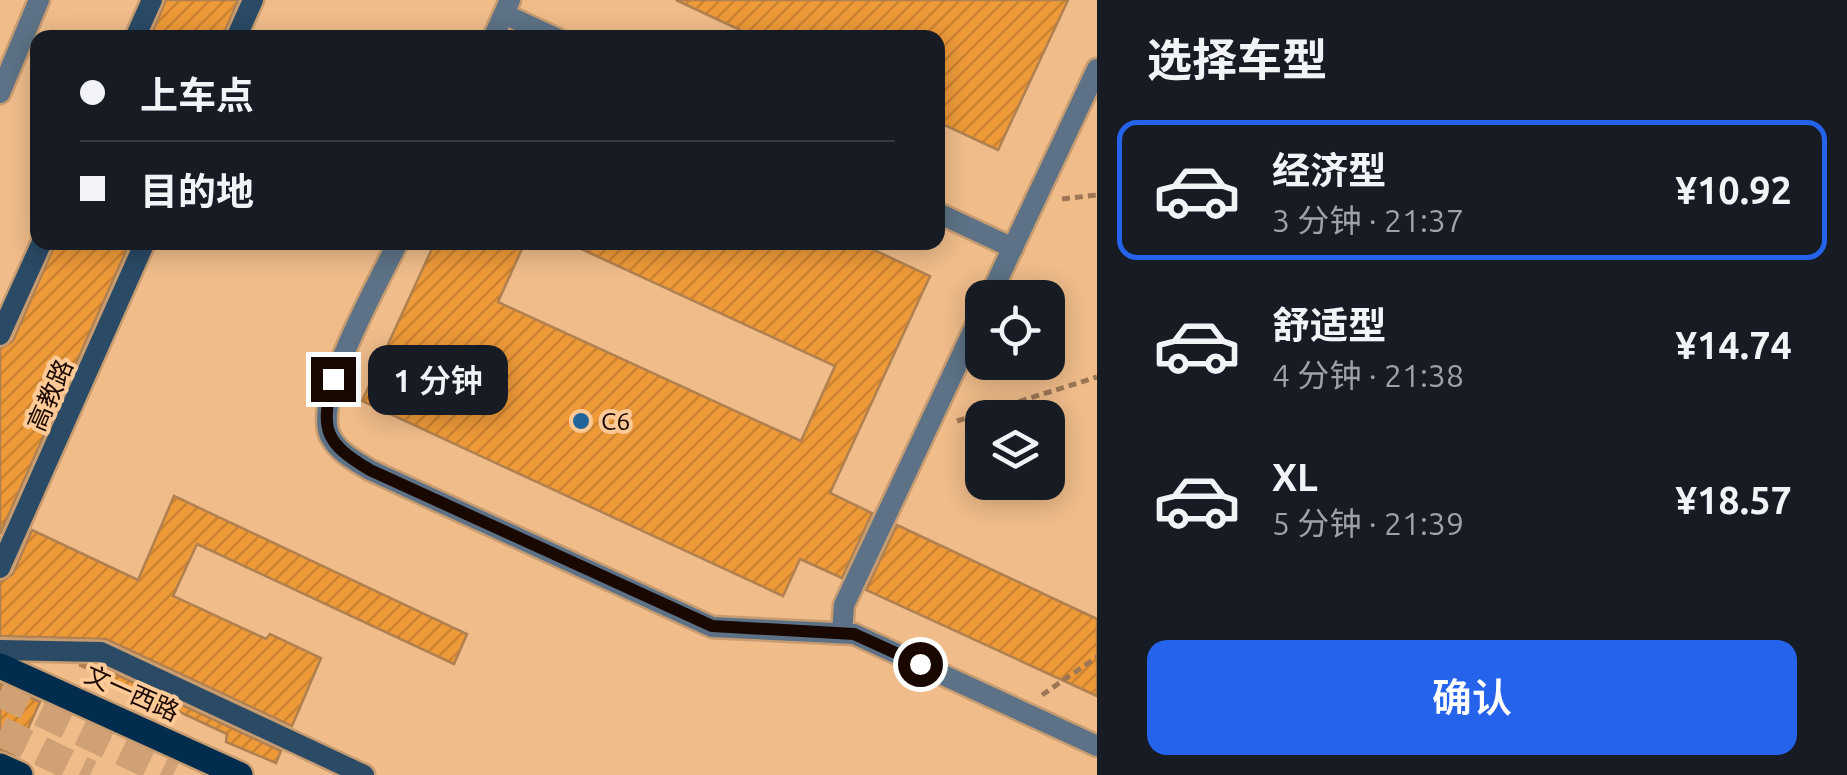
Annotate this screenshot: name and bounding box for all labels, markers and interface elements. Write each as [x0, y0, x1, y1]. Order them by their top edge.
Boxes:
text: 选择车型 [1147, 34, 1327, 85]
text: 上车点 [140, 74, 254, 116]
icon: car [1152, 145, 1242, 235]
text: 经济型 [1272, 149, 1386, 191]
text: ¥10.92 [1675, 169, 1792, 211]
text: 目的地 [140, 170, 254, 212]
text: 3 分钟 · 21:37 [1272, 202, 1464, 238]
map controls [965, 280, 1065, 500]
button: locate [965, 280, 1065, 380]
icon: car [1152, 300, 1242, 390]
text: 舒适型 [1272, 304, 1386, 346]
text: ¥14.74 [1675, 324, 1792, 366]
callout: 1 分钟 [368, 344, 508, 414]
street label: 高教路 [22, 355, 78, 435]
route end [311, 357, 356, 402]
text: 4 分钟 · 21:38 [1272, 357, 1464, 393]
text: 1 分钟 [393, 362, 483, 398]
button: layers [965, 400, 1065, 500]
place label: C6 [601, 407, 630, 435]
marker: C6 [570, 410, 592, 432]
icon: car [1152, 455, 1242, 545]
text: XL [1272, 456, 1318, 498]
text: ¥18.57 [1675, 479, 1792, 521]
text: 5 分钟 · 21:39 [1272, 505, 1464, 541]
button: 确认 [1147, 640, 1797, 755]
route start [898, 642, 943, 687]
street label: 文一西路 [81, 660, 183, 726]

